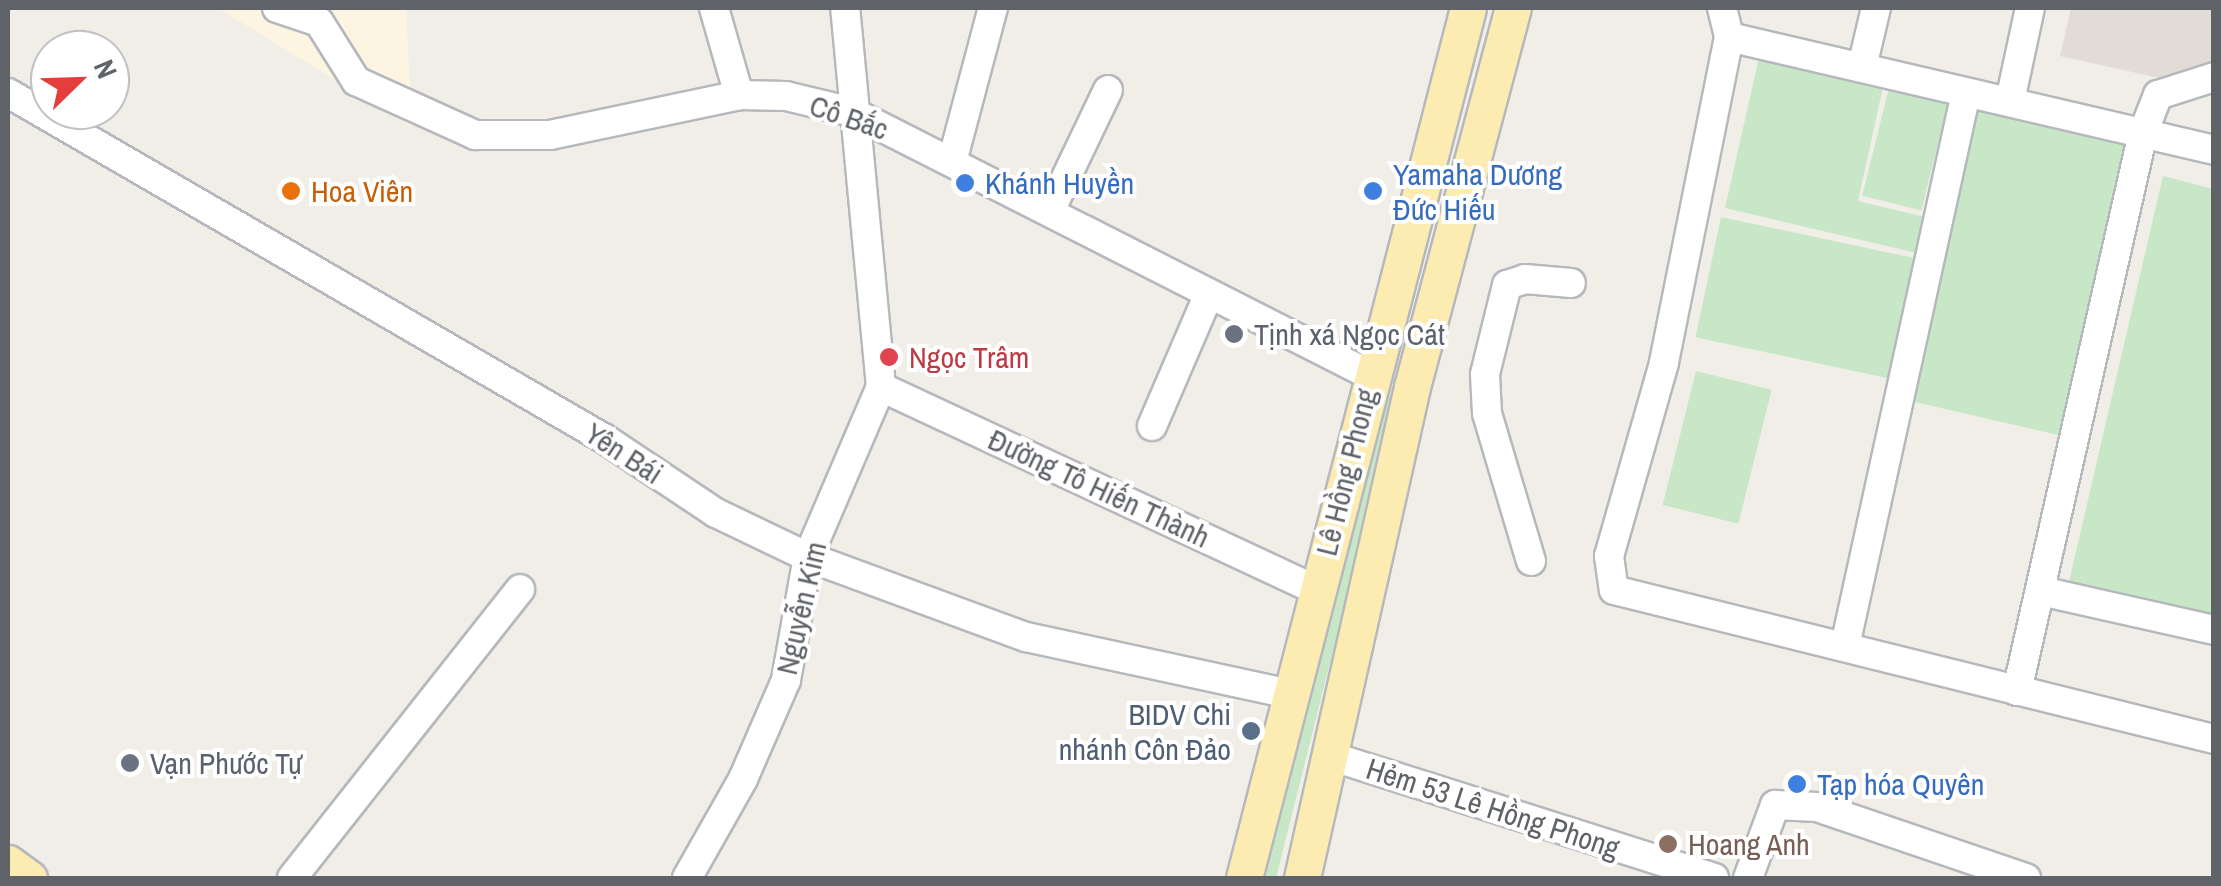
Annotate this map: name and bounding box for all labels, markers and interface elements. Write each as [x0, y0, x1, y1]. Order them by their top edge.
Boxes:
north arrow [30, 30, 130, 130]
text: N [85, 54, 126, 84]
street label: Cô Bắc [805, 87, 893, 147]
place label: Yamaha Dương Đức Hiếu [1393, 156, 1562, 226]
place label: Khánh Huyền [985, 165, 1134, 201]
marker: Khánh Huyền [954, 172, 976, 194]
place label: Hoa Viên [311, 173, 413, 209]
marker: Hoa Viên [280, 180, 302, 202]
marker: Yamaha Dương Đức Hiếu [1362, 180, 1384, 202]
place label: Tịnh xá Ngọc Cát [1254, 316, 1445, 352]
marker: Tịnh xá Ngọc Cát [1223, 323, 1245, 345]
place label: Ngọc Trâm [909, 339, 1030, 375]
marker: Ngọc Trâm [878, 346, 900, 368]
street label: Lê Hồng Phong [1308, 385, 1384, 559]
street label: Yên Bái [578, 415, 670, 491]
street label: Đường Tô Hiến Thành [982, 421, 1216, 555]
street label: Nguyễn Kim [768, 538, 834, 678]
place label: BIDV Chi nhánh Côn Đảo [1059, 696, 1231, 766]
marker: BIDV Chi nhánh Côn Đảo [1240, 720, 1262, 742]
place label: Vạn Phước Tự [150, 745, 302, 781]
street label: Hẻm 53 Lê Hồng Phong [1362, 750, 1624, 866]
marker: Vạn Phước Tự [119, 752, 141, 774]
place label: Tạp hóa Quyên [1817, 766, 1984, 802]
marker: Tạp hóa Quyên [1786, 773, 1808, 795]
place label: Hoang Anh [1688, 826, 1811, 862]
marker: Hoang Anh [1657, 833, 1679, 855]

